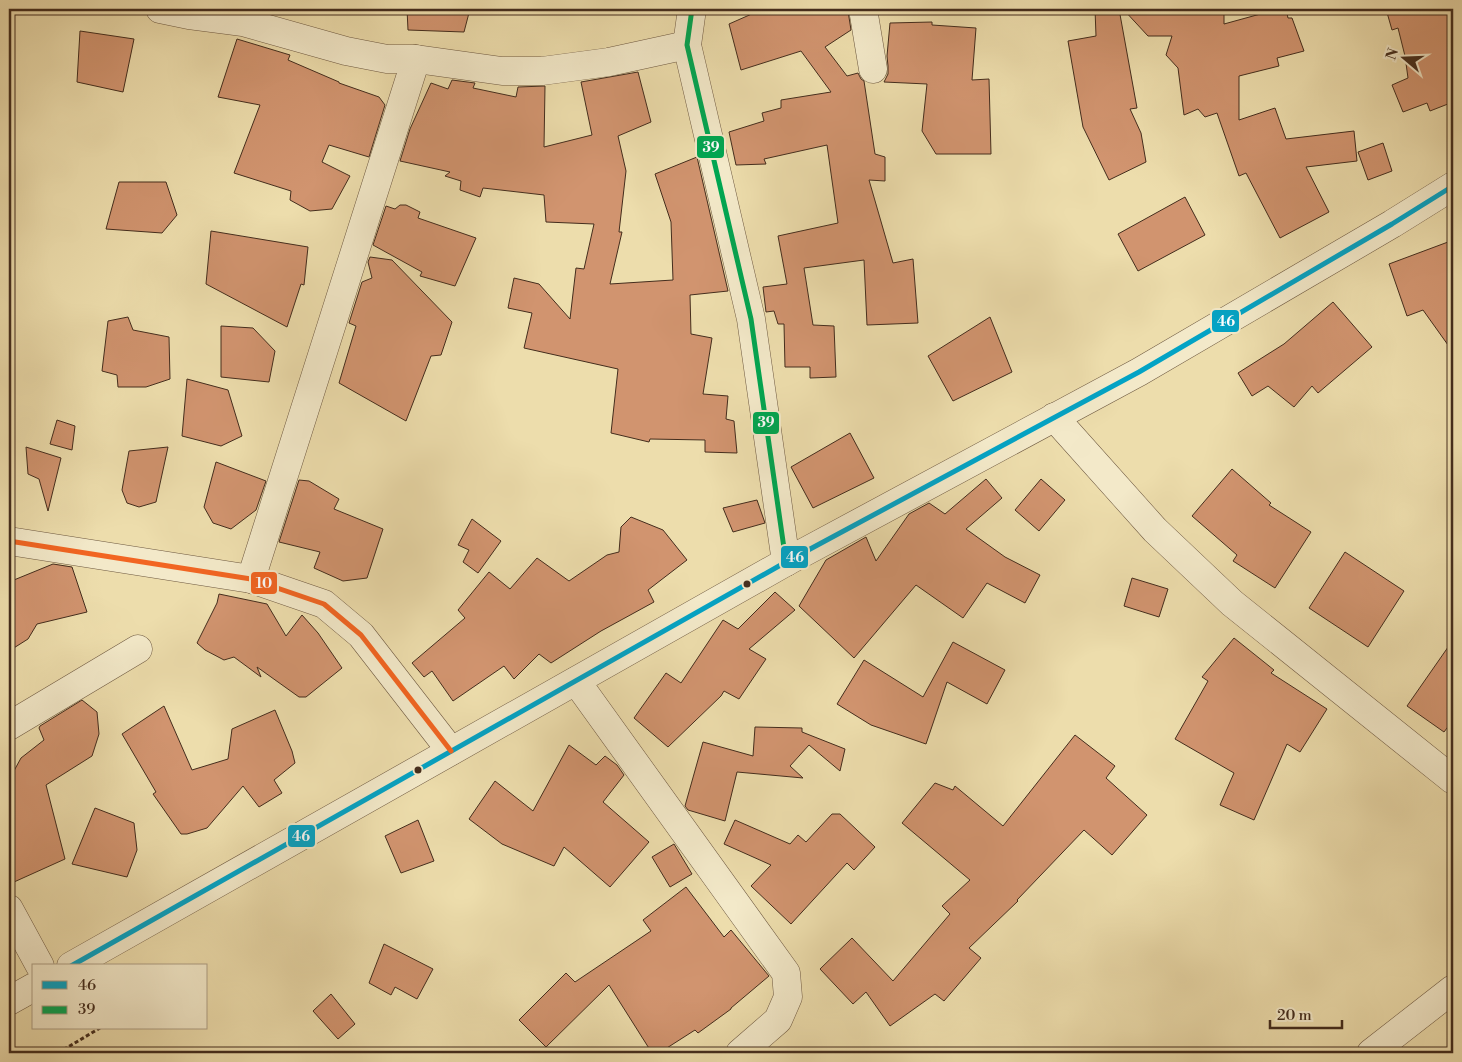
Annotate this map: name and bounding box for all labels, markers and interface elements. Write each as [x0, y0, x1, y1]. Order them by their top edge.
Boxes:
north arrow [1380, 32, 1430, 82]
text: N [1382, 46, 1403, 62]
line badge: 39 [696, 135, 725, 159]
text: 39 [702, 139, 720, 157]
line badge: 46 [1211, 309, 1240, 333]
text: 46 [1217, 313, 1235, 331]
line badge: 39 [752, 411, 780, 435]
text: 39 [757, 414, 775, 432]
line badge: 46 [780, 545, 809, 569]
text: 46 [786, 549, 804, 567]
line badge: 10 [250, 571, 278, 595]
text: 10 [256, 575, 272, 593]
unlabelled marker [742, 579, 752, 589]
unlabelled marker [413, 765, 423, 775]
line badge: 46 [287, 824, 316, 848]
text: 46 [292, 828, 310, 846]
legend [32, 964, 208, 1030]
text: 46 [78, 976, 96, 995]
scale bar [1270, 997, 1342, 1029]
text: 39 [78, 1000, 95, 1019]
text: 20 m [1277, 1006, 1312, 1025]

